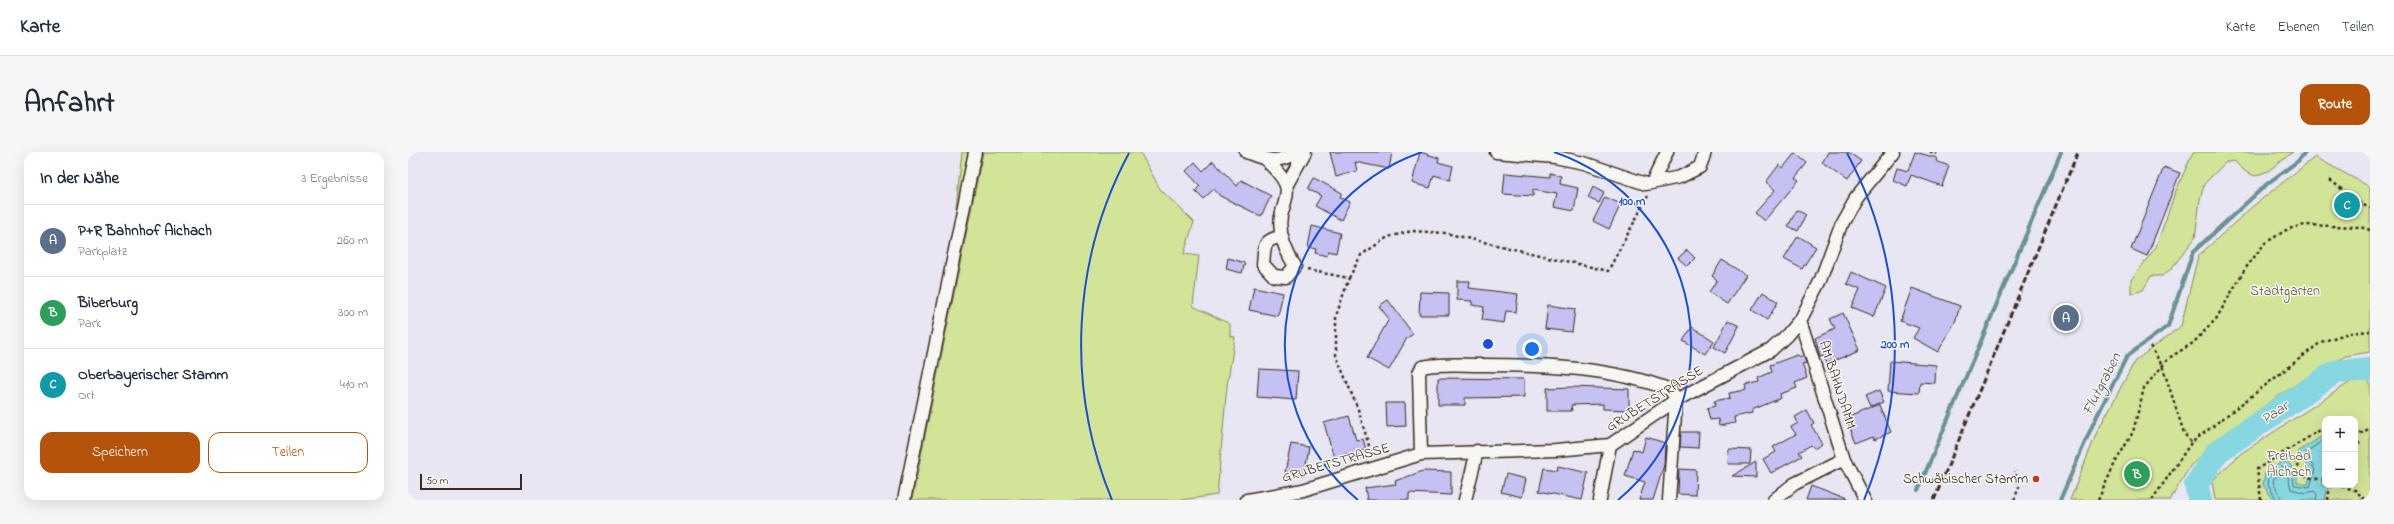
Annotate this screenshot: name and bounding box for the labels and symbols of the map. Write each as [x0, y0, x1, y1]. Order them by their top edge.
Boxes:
pin: C [2334, 190, 2360, 220]
text: 100 m [1619, 193, 1646, 211]
park label: Stadtgarten [2250, 281, 2320, 303]
pin: A [2053, 303, 2079, 333]
text: 200 m [1880, 336, 1910, 354]
centre of rings [1481, 337, 1495, 351]
street label: AM BAHNDAMM [1813, 338, 1861, 432]
your location [1522, 339, 1542, 359]
water label: Flutgraben [2077, 348, 2128, 419]
street label: GRUBETSTRASSE [1602, 361, 1708, 437]
water label: Paar [2257, 395, 2295, 430]
street label: GRUBETSTRASSE [1280, 438, 1392, 488]
park label: Freibad Aichach [2266, 446, 2311, 483]
pin: B [2124, 459, 2150, 489]
place label: Schwäbischer Stamm [1903, 469, 2028, 490]
scale bar [420, 472, 522, 491]
marker: Schwäbischer Stamm [2031, 474, 2041, 484]

